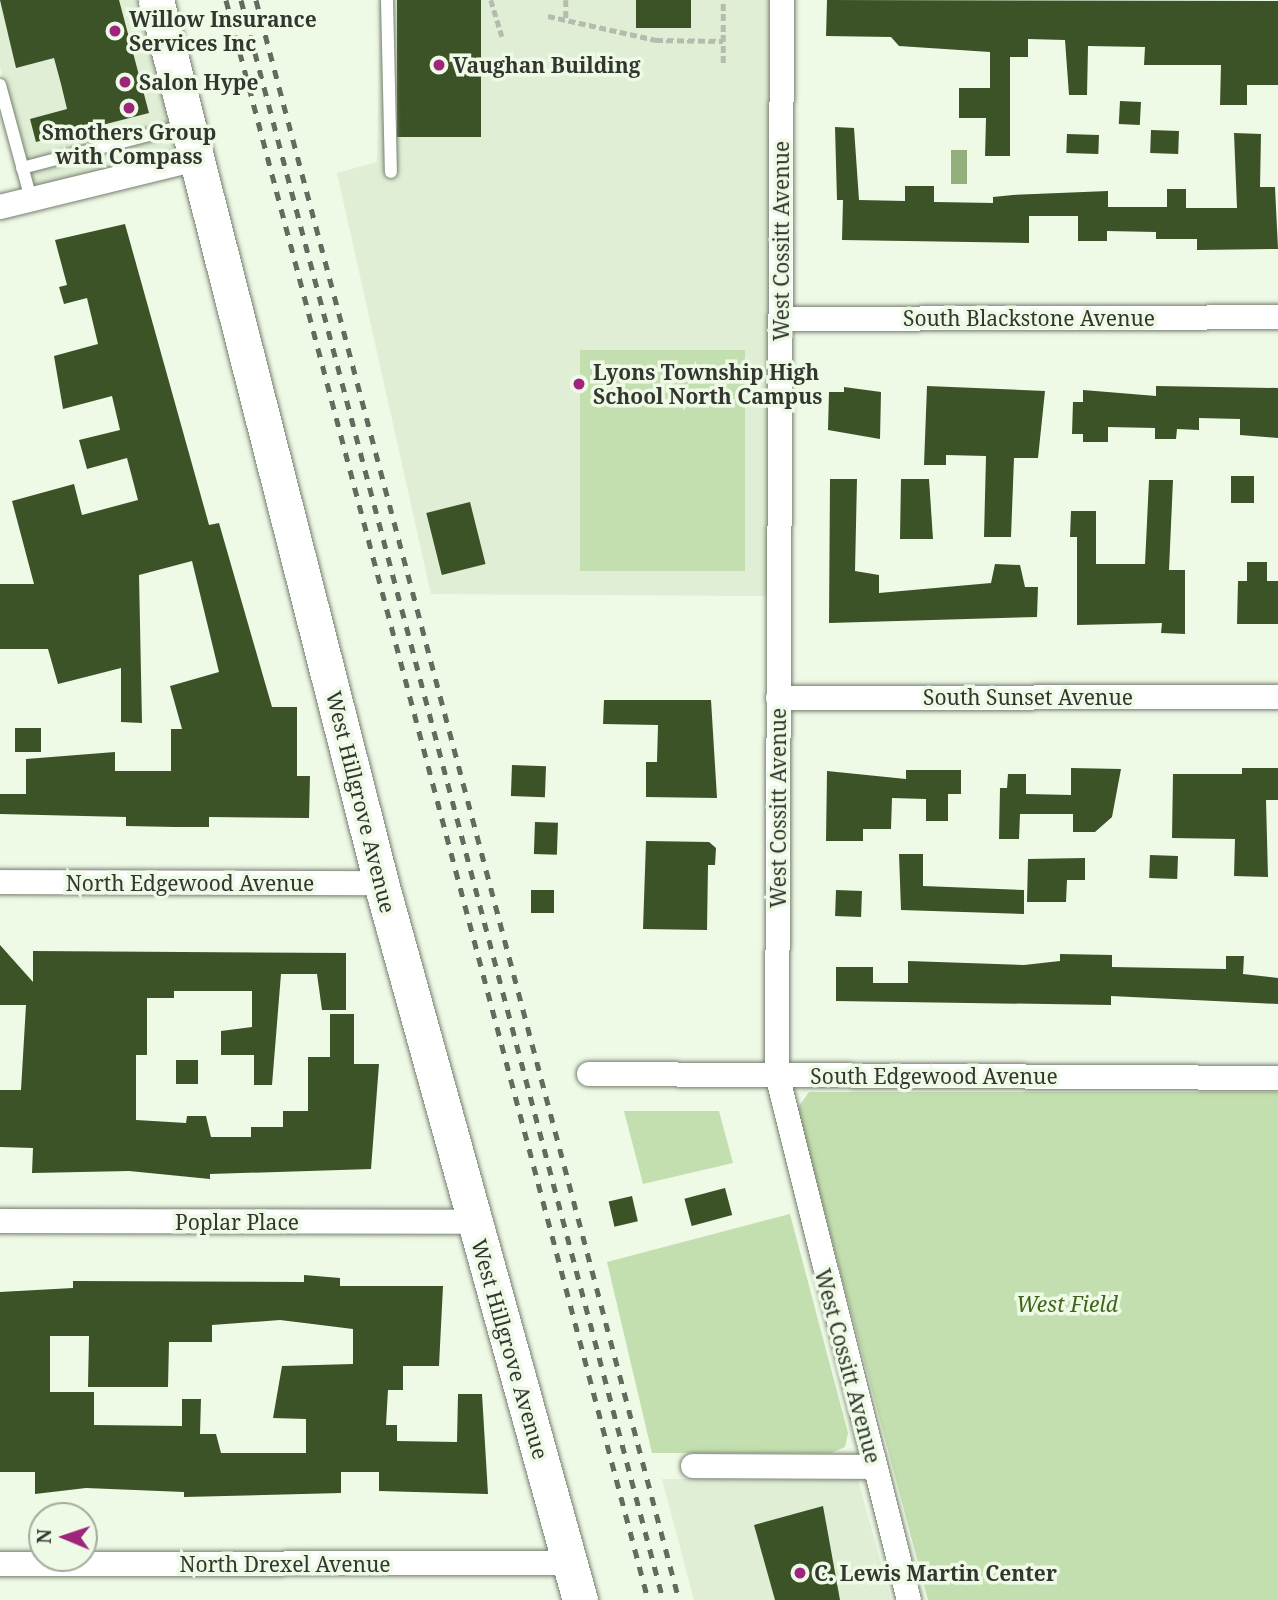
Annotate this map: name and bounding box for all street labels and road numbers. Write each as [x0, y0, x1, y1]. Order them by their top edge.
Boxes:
street label: West Cossitt Avenue [768, 141, 794, 341]
street label: South Blackstone Avenue [903, 305, 1155, 331]
street label: South Sunset Avenue [923, 684, 1133, 710]
street label: West Hillgrove Avenue [321, 688, 401, 916]
street label: West Cossitt Avenue [765, 708, 791, 908]
street label: North Edgewood Avenue [66, 870, 314, 896]
street label: South Edgewood Avenue [810, 1063, 1058, 1089]
street label: Poplar Place [175, 1209, 299, 1235]
street label: West Hillgrove Avenue [466, 1236, 554, 1462]
street label: West Cossitt Avenue [810, 1266, 886, 1466]
street label: North Drexel Avenue [179, 1551, 391, 1577]

